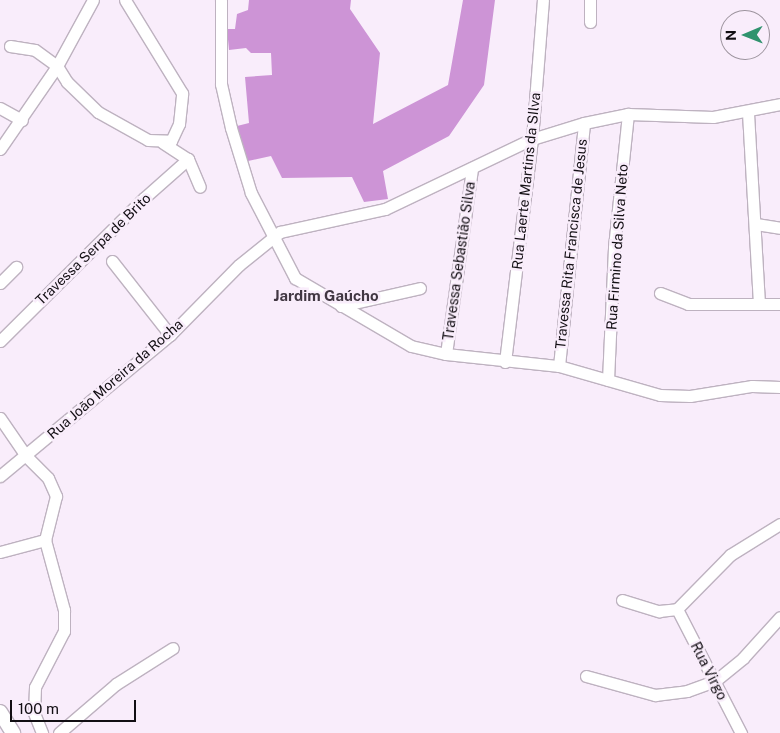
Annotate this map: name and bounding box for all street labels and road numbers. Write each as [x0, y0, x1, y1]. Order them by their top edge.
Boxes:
street label: Rua Laerte Martins da SIlva [508, 91, 544, 271]
street label: Travessa Rita Francisca de Jesus [552, 138, 590, 350]
street label: Rua Firmino da Silva Neto [603, 163, 631, 331]
street label: Travessa Sebastião Silva [440, 180, 478, 342]
street label: Travessa Serpa de Brito [32, 189, 154, 309]
street label: Rua João Moreira da Rocha [44, 315, 186, 443]
street label: Rua Virgo [687, 639, 731, 703]

